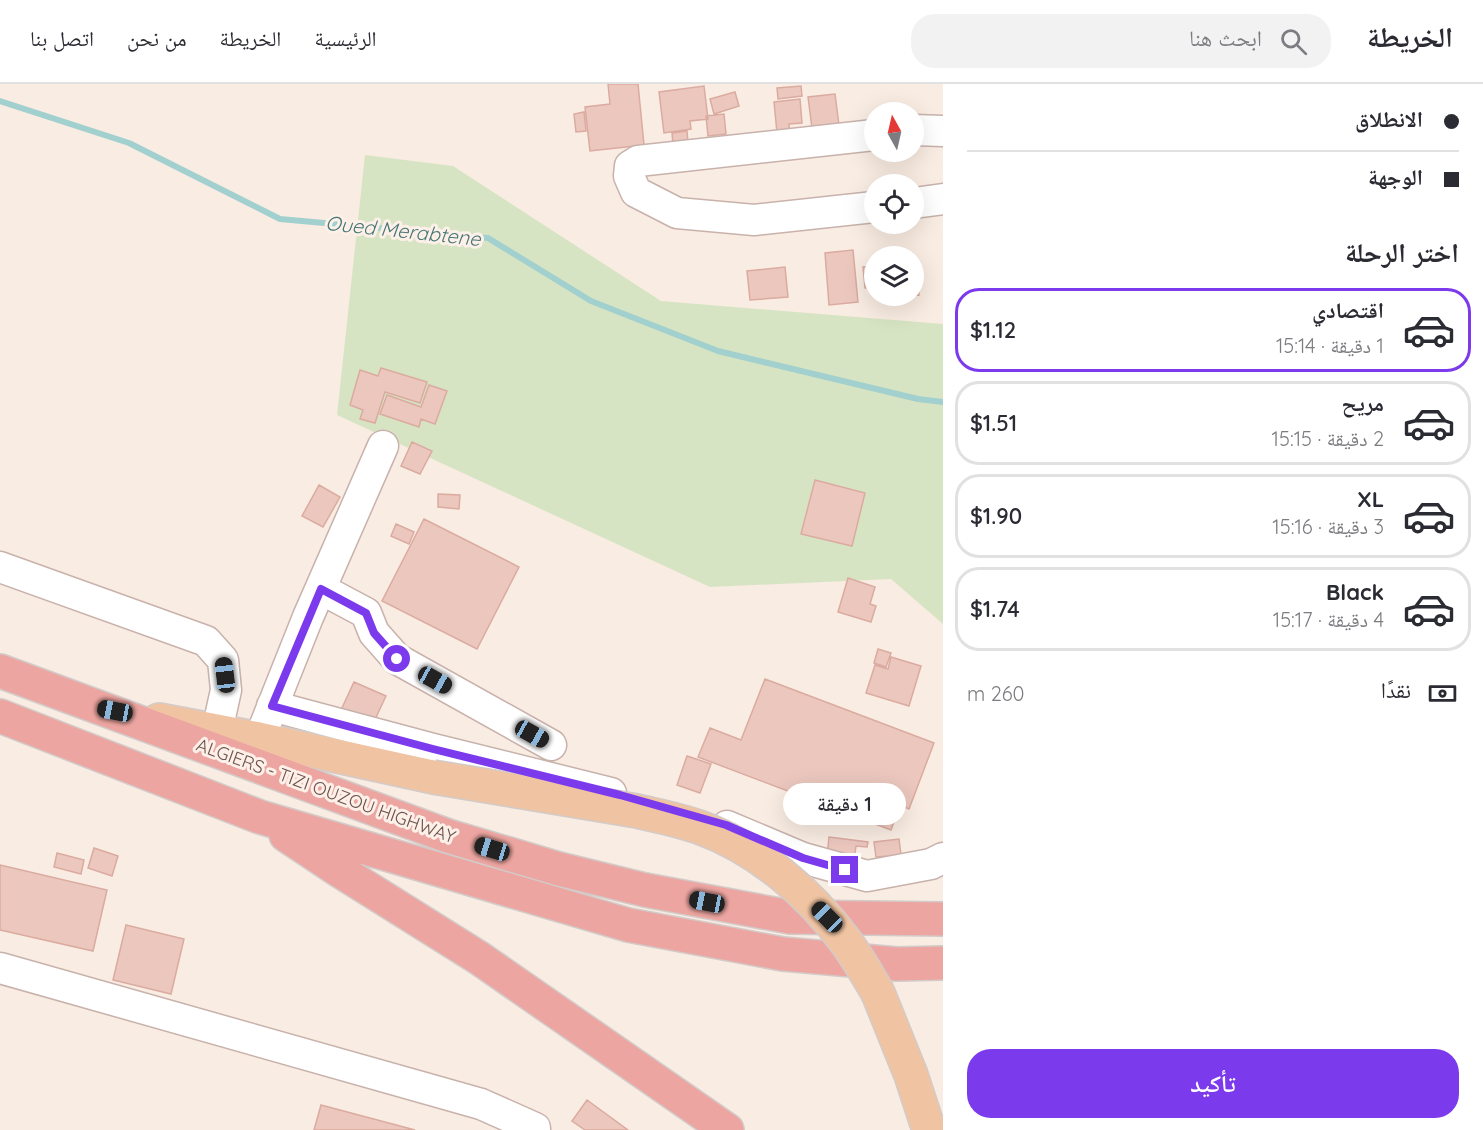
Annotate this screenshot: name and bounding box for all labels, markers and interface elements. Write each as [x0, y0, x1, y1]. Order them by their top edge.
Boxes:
search box [911, 14, 1331, 68]
text: الخريطة [1367, 19, 1453, 54]
text: ابحث هنا [1189, 24, 1262, 52]
text: اتصل بنا [30, 25, 94, 51]
text: من نحن [127, 25, 187, 51]
text: الخريطة [220, 25, 281, 51]
text: الرئيسية [314, 25, 377, 51]
icon: search [1277, 25, 1310, 58]
north arrow [864, 102, 924, 162]
map controls [864, 102, 924, 306]
text: الانطلاق [1355, 105, 1423, 133]
text: الوجهة [1368, 163, 1423, 191]
button: locate [864, 174, 924, 234]
water label: Oued Merabtene [324, 210, 483, 251]
text: اختر الرحلة [1345, 235, 1459, 269]
button: layers [864, 246, 924, 306]
text: اقتصادي [1312, 296, 1384, 324]
icon: car [1402, 303, 1456, 357]
text: $1.12 [970, 316, 1016, 344]
text: 1 دقيقة · 15:14 [1276, 333, 1384, 358]
text: مريح [1341, 389, 1384, 417]
icon: car [1402, 396, 1456, 450]
text: $1.51 [970, 409, 1017, 437]
text: 2 دقيقة · 15:15 [1272, 426, 1384, 451]
text: XL [1357, 485, 1384, 513]
icon: car [1402, 489, 1456, 543]
text: $1.90 [970, 502, 1022, 530]
text: 3 دقيقة · 15:16 [1272, 514, 1384, 539]
text: Black [1326, 578, 1384, 606]
icon: car [1402, 582, 1456, 636]
text: $1.74 [970, 595, 1020, 623]
text: 4 دقيقة · 15:17 [1273, 607, 1384, 632]
route start [383, 645, 410, 672]
car [214, 656, 236, 694]
car [415, 663, 455, 697]
text: نقدًا [1381, 676, 1411, 704]
icon: cash [1426, 677, 1459, 710]
text: 260 m [967, 681, 1024, 706]
car [96, 699, 134, 723]
car [512, 717, 552, 751]
street label: ALGIERS - TIZI OUZOU HIGHWAY [193, 733, 459, 848]
callout: 1 دقيقة [784, 783, 906, 825]
text: 1 دقيقة [817, 791, 872, 816]
car [472, 835, 512, 863]
route end [831, 856, 858, 883]
car [688, 890, 726, 914]
car [808, 898, 846, 936]
button: تأكيد [967, 1049, 1459, 1118]

